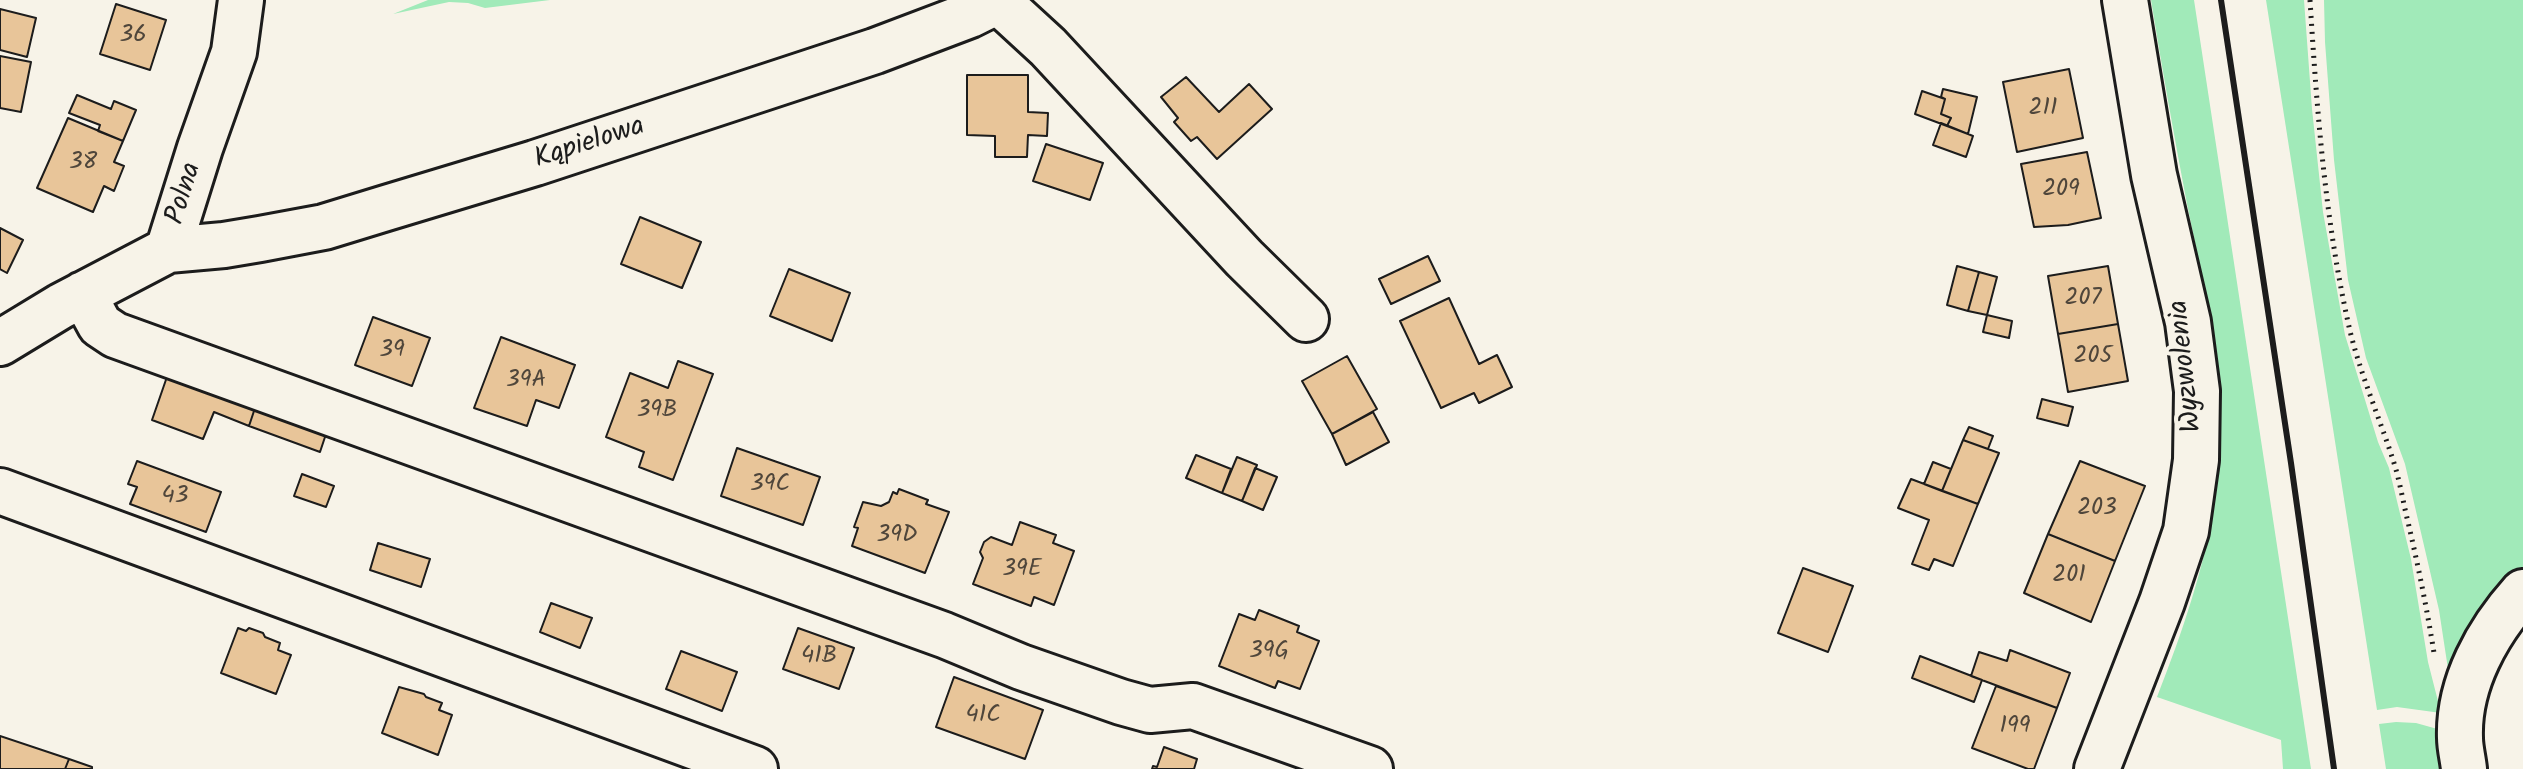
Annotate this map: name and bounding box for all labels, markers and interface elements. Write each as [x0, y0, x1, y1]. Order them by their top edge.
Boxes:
house number: 36 [119, 23, 147, 51]
house number: 211 [2028, 96, 2058, 124]
street label: Kąpielowa [531, 111, 649, 179]
house number: 38 [69, 150, 97, 178]
street label: Polna [161, 159, 211, 229]
house number: 209 [2042, 177, 2080, 205]
house number: 207 [2064, 286, 2102, 314]
street label: Wyzwolenia [2164, 298, 2212, 434]
house number: 39 [379, 338, 405, 366]
house number: 205 [2074, 344, 2112, 372]
house number: 39A [506, 368, 546, 396]
house number: 39B [637, 398, 677, 426]
house number: 39C [750, 472, 790, 500]
house number: 43 [162, 484, 188, 512]
house number: 203 [2077, 496, 2117, 524]
house number: 39D [877, 523, 917, 551]
house number: 39E [1002, 557, 1042, 585]
house number: 201 [2052, 563, 2086, 591]
house number: 39G [1249, 639, 1289, 667]
house number: 41B [801, 644, 837, 672]
house number: 41C [965, 703, 1001, 731]
house number: 199 [2000, 714, 2030, 742]

